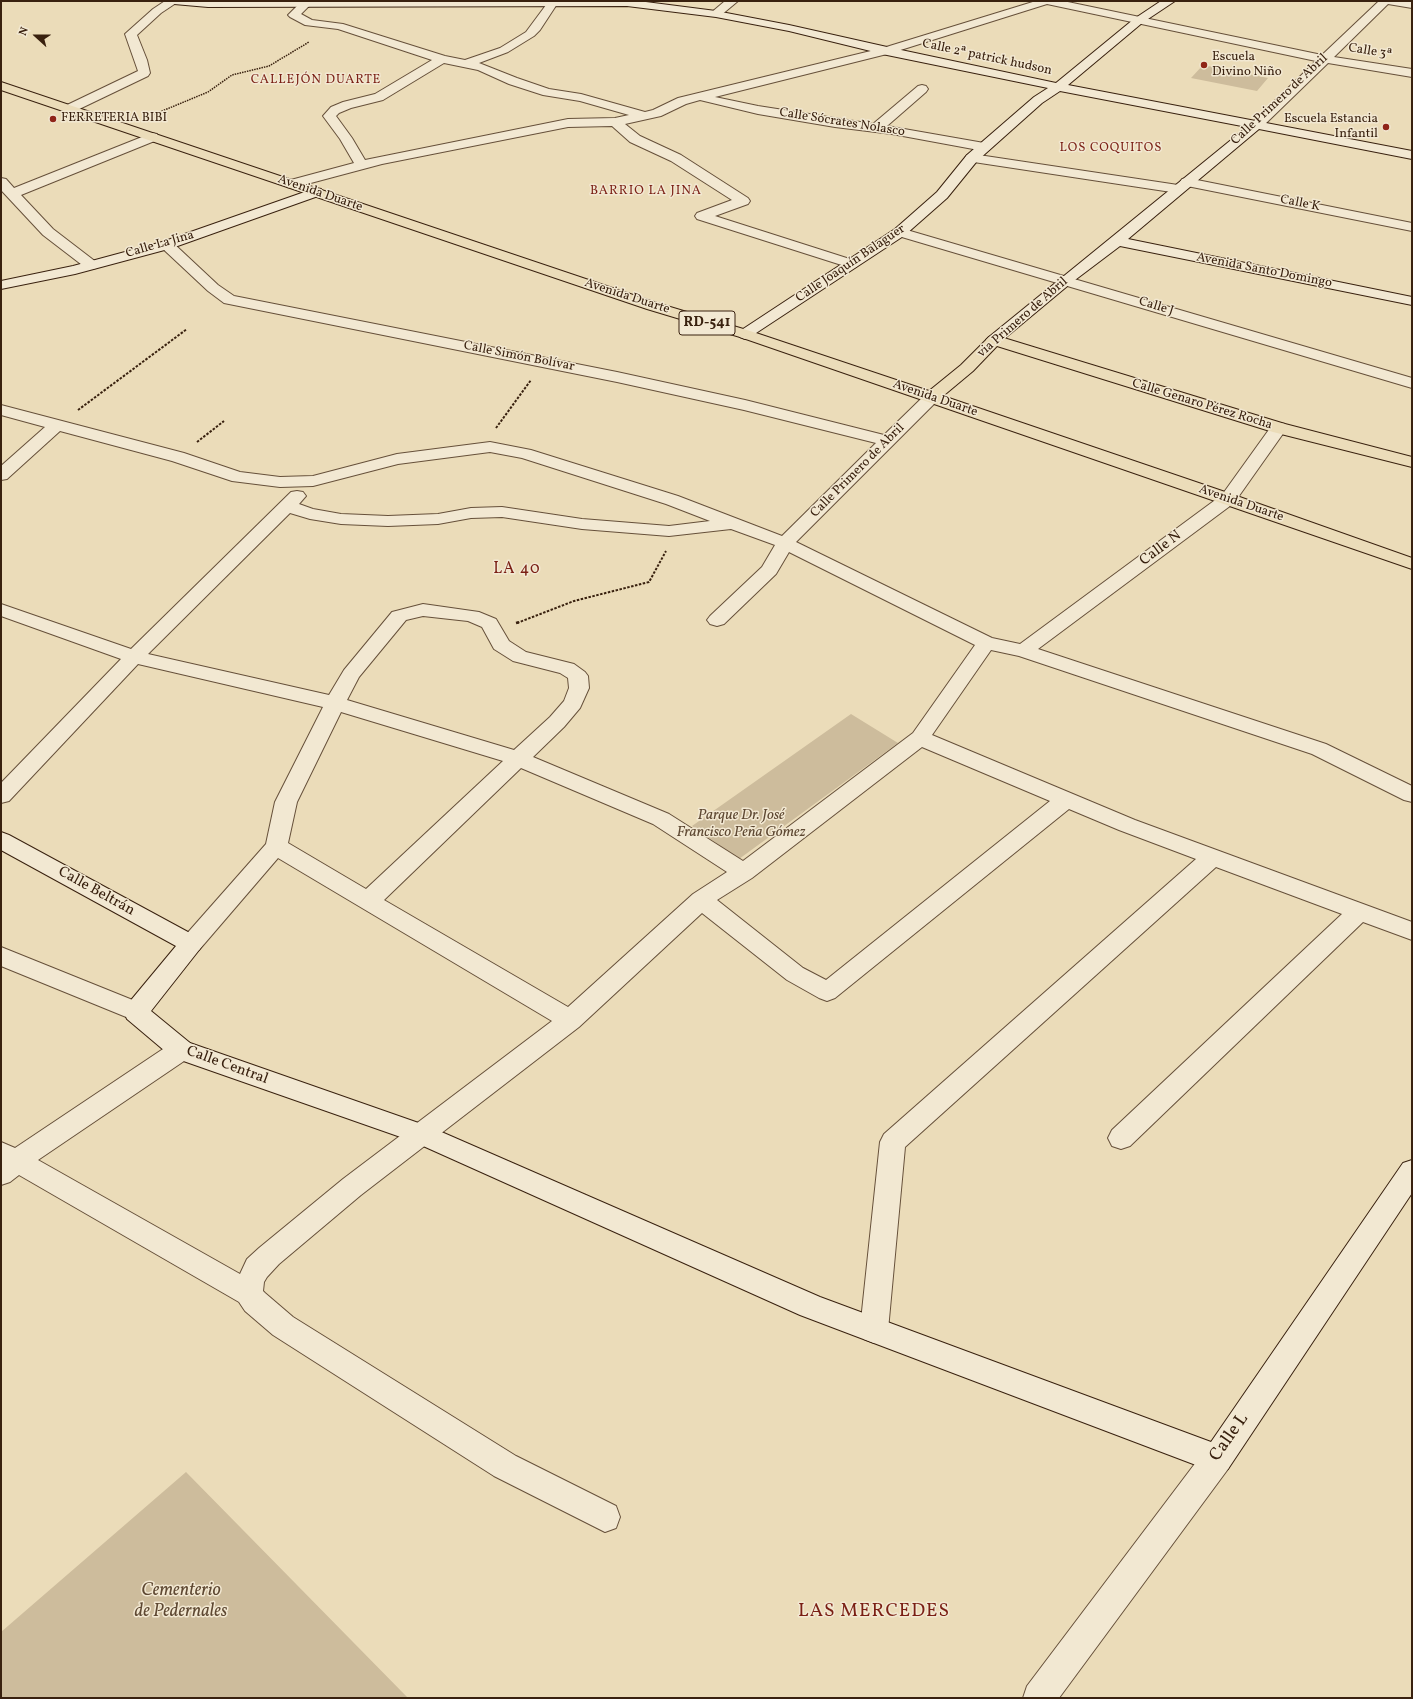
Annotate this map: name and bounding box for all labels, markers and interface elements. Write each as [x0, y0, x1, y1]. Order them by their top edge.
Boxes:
north arrow [16, 16, 56, 56]
text: N [16, 25, 33, 38]
street label: Calle 2ª patrick hudson [921, 37, 1053, 79]
street label: Calle 3ª [1347, 41, 1393, 63]
place label: Escuela Divino Niño [1212, 50, 1282, 81]
street label: Calle Primero de Abril [1228, 51, 1332, 149]
marker: Escuela Divino Niño [1199, 60, 1209, 70]
district label: CALLEJÓN DUARTE [251, 73, 381, 89]
street label: Calle Sócrates Nolasco [778, 105, 906, 141]
place label: FERRETERIA BIBI [61, 111, 167, 127]
place label: Escuela Estancia Infantil [1284, 112, 1378, 143]
marker: FERRETERIA BIBI [48, 114, 58, 124]
marker: Escuela Estancia Infantil [1381, 122, 1391, 132]
district label: LOS COQUITOS [1060, 141, 1162, 157]
street label: Avenida Duarte [276, 172, 364, 216]
district label: BARRIO LA JINA [590, 184, 702, 200]
street label: Calle K [1279, 192, 1321, 216]
street label: Calle Joaquín Balaguer [793, 222, 909, 306]
street label: Calle La Jina [124, 228, 196, 262]
street label: Avenida Santo Domingo [1195, 250, 1333, 292]
street label: via Primero de Abril [974, 274, 1072, 362]
street label: Avenida Duarte [582, 276, 672, 318]
street label: Calle J [1137, 294, 1175, 320]
road number: RD-541 [679, 311, 735, 335]
street label: Calle Simón Bolívar [462, 339, 576, 375]
street label: Calle Genaro Pérez Rocha [1130, 376, 1274, 434]
street label: Avenida Duarte [891, 377, 979, 421]
street label: Calle Primero de Abril [808, 421, 908, 521]
street label: Avenida Duarte [1197, 482, 1285, 526]
street label: Calle N [1137, 528, 1185, 570]
district label: LA 40 [493, 560, 541, 580]
park label: Parque Dr. José Francisco Peña Gómez [676, 807, 806, 842]
street label: Calle Beltrán [54, 863, 138, 921]
street label: Calle Central [184, 1043, 270, 1089]
street label: Calle L [1206, 1410, 1254, 1466]
park label: Cementerio de Pedernales [135, 1581, 227, 1624]
district label: LAS MERCEDES [798, 1602, 950, 1624]

